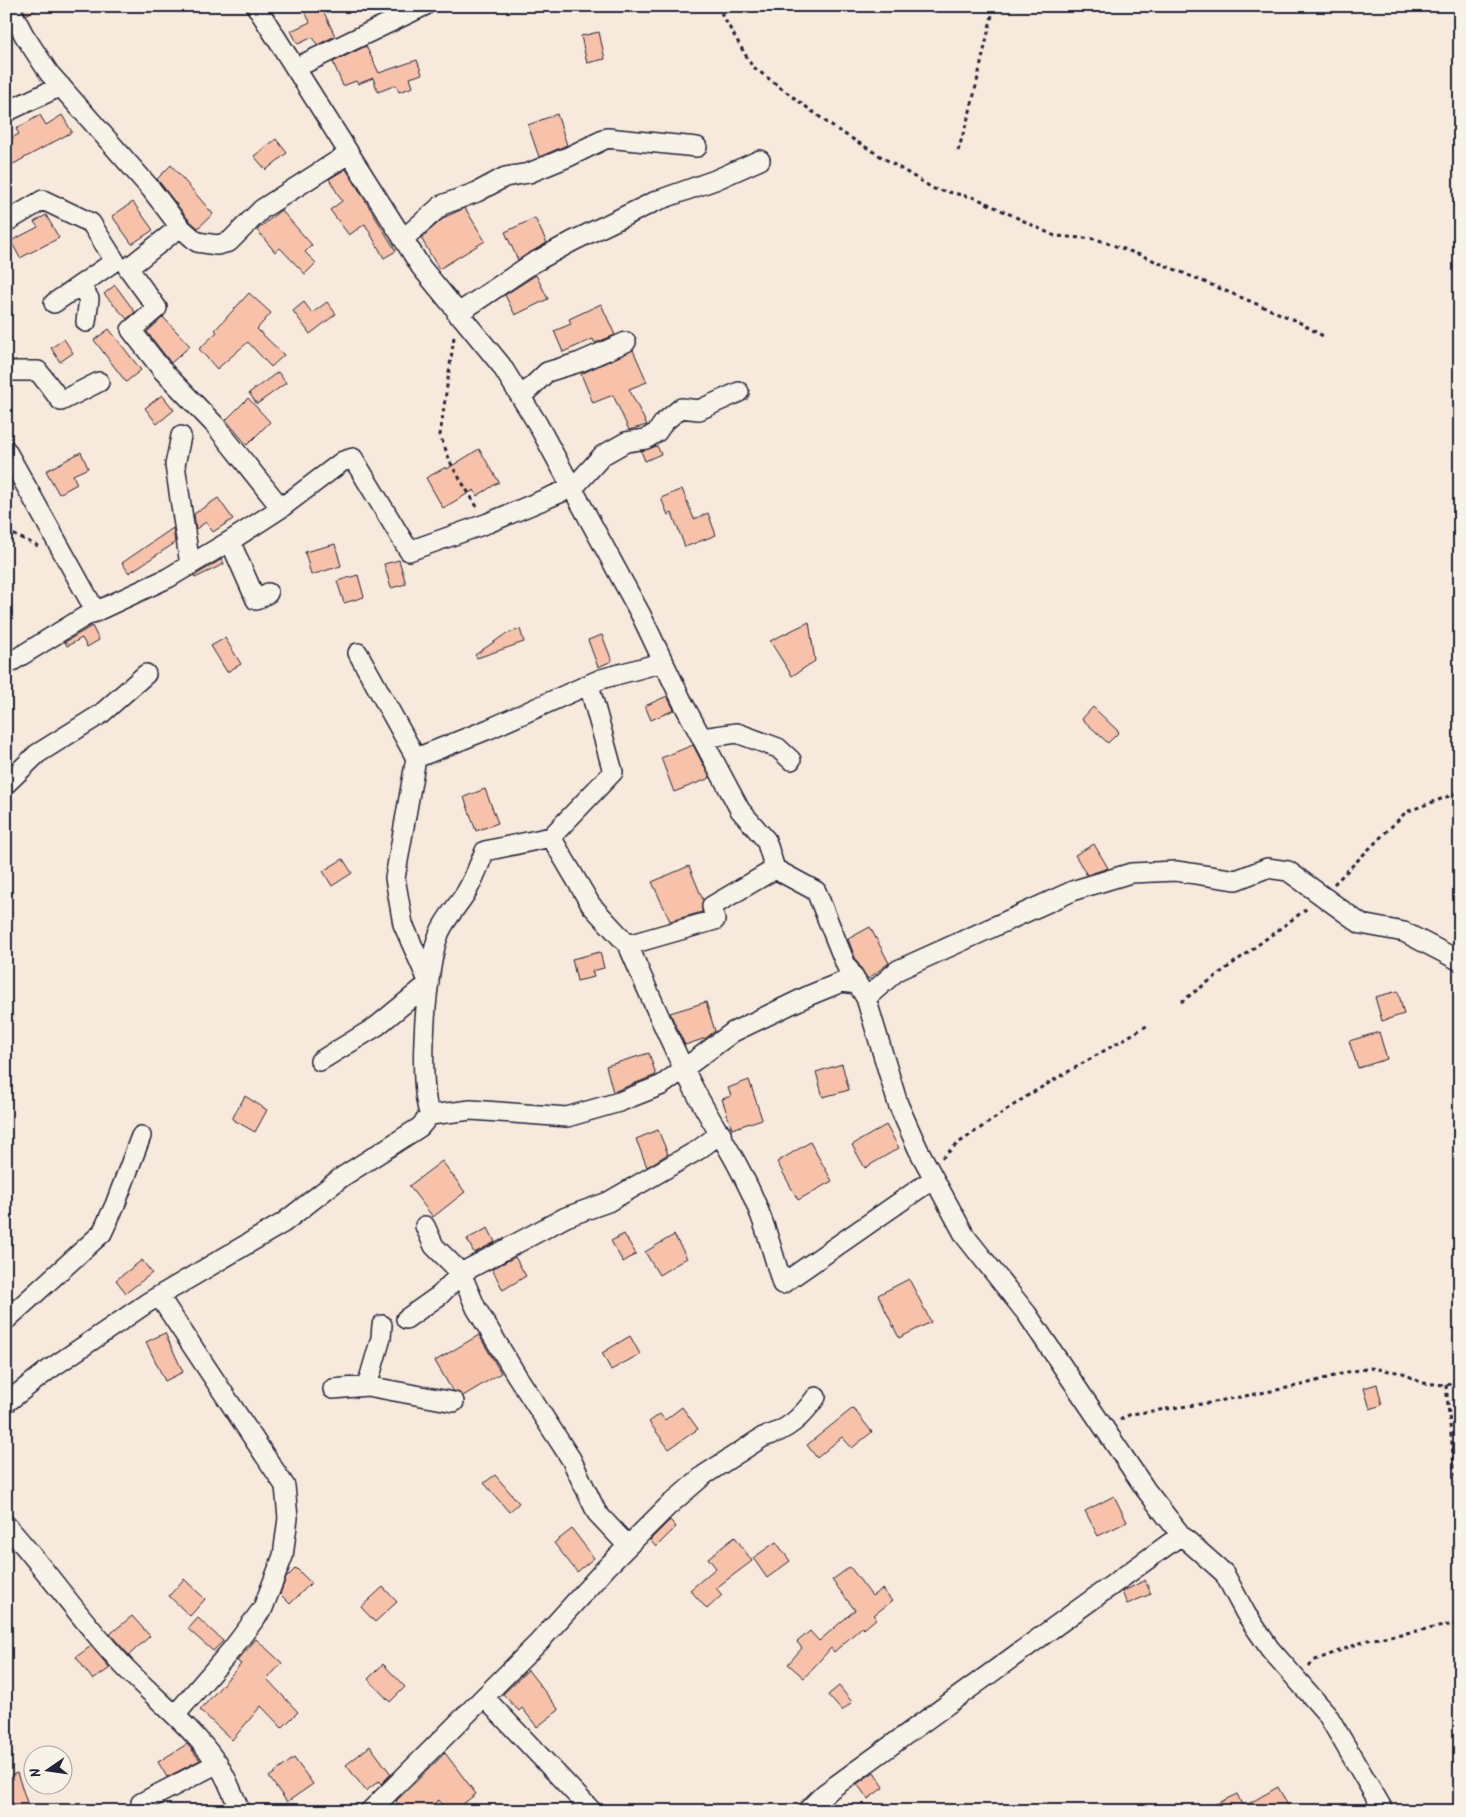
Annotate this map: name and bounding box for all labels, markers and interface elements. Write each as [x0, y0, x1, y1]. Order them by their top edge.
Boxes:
north arrow [22, 1744, 72, 1794]
text: N [25, 1766, 48, 1779]

